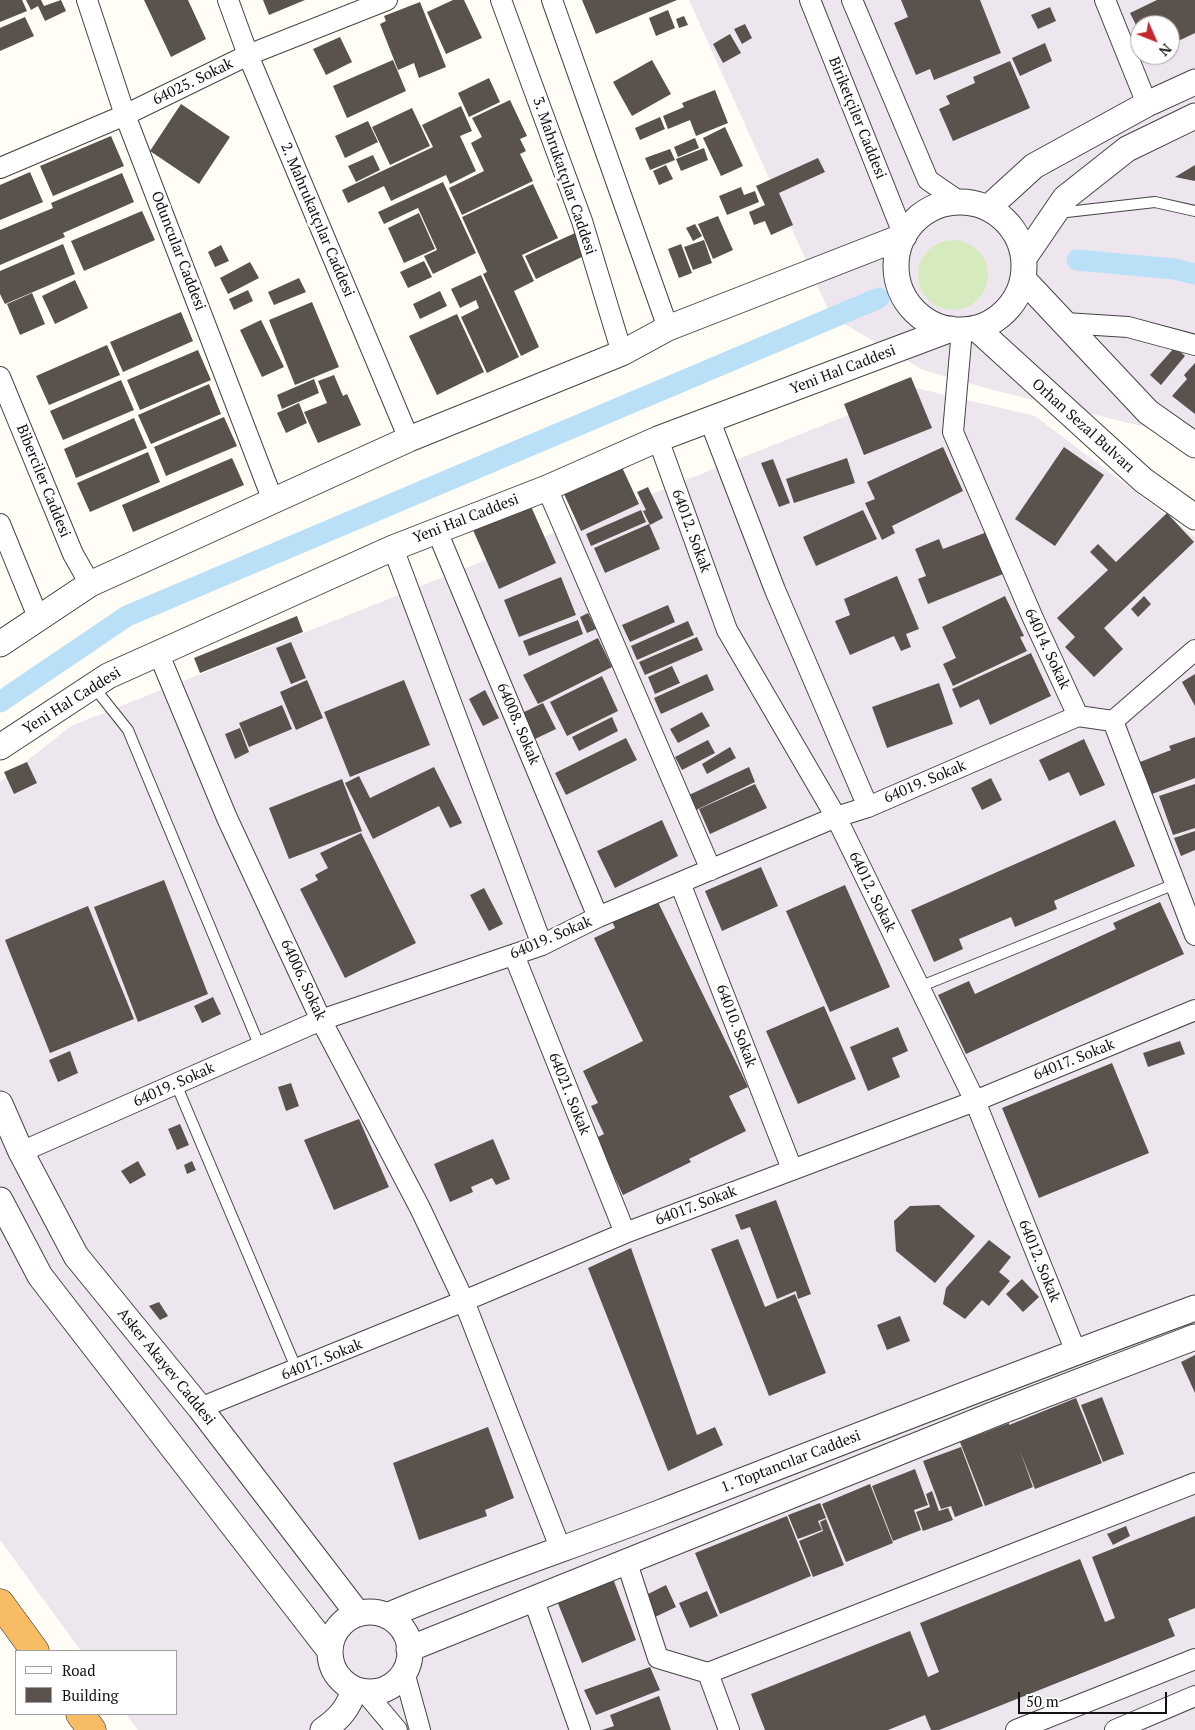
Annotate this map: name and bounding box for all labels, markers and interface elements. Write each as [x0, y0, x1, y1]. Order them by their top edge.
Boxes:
north arrow [1130, 15, 1180, 65]
text: N [1155, 40, 1176, 60]
street label: Biriketçiler Caddesi [824, 54, 890, 182]
street label: 64025. Sokak [150, 55, 236, 109]
street label: 3. Mahrukatçılar Caddesi [528, 95, 600, 257]
street label: 2. Mahrukatçılar Caddesi [276, 140, 358, 300]
street label: Oduncular Caddesi [147, 189, 209, 313]
street label: Yeni Hal Caddesi [787, 342, 899, 398]
street label: Orhan Sezal Bulvarı [1028, 375, 1138, 477]
street label: Biberciler Caddesi [12, 422, 74, 540]
street label: 64012. Sokak [668, 487, 714, 575]
street label: Yeni Hal Caddesi [410, 491, 522, 547]
street label: 64014. Sokak [1020, 606, 1074, 692]
street label: Yeni Hal Caddesi [20, 664, 124, 738]
street label: 64008. Sokak [493, 680, 543, 768]
street label: 64019. Sokak [881, 757, 969, 807]
street label: 64012. Sokak [845, 849, 899, 935]
street label: 64019. Sokak [507, 913, 595, 963]
street label: 64006. Sokak [276, 937, 330, 1023]
street label: 64010. Sokak [712, 982, 760, 1070]
street label: 64017. Sokak [1031, 1036, 1117, 1084]
street label: 64021. Sokak [544, 1050, 594, 1138]
street label: 64019. Sokak [131, 1059, 217, 1111]
street label: 64017. Sokak [653, 1182, 739, 1230]
street label: 64012. Sokak [1014, 1217, 1064, 1305]
street label: Asker Akayev Caddesi [113, 1305, 219, 1429]
street label: 64017. Sokak [279, 1336, 365, 1384]
street label: 1. Toptancılar Caddesi [719, 1427, 863, 1497]
legend [15, 1650, 178, 1715]
text: Road [62, 1660, 95, 1680]
scale bar [1020, 1682, 1169, 1714]
text: Building [62, 1685, 119, 1705]
text: 50 m [1026, 1691, 1059, 1711]

